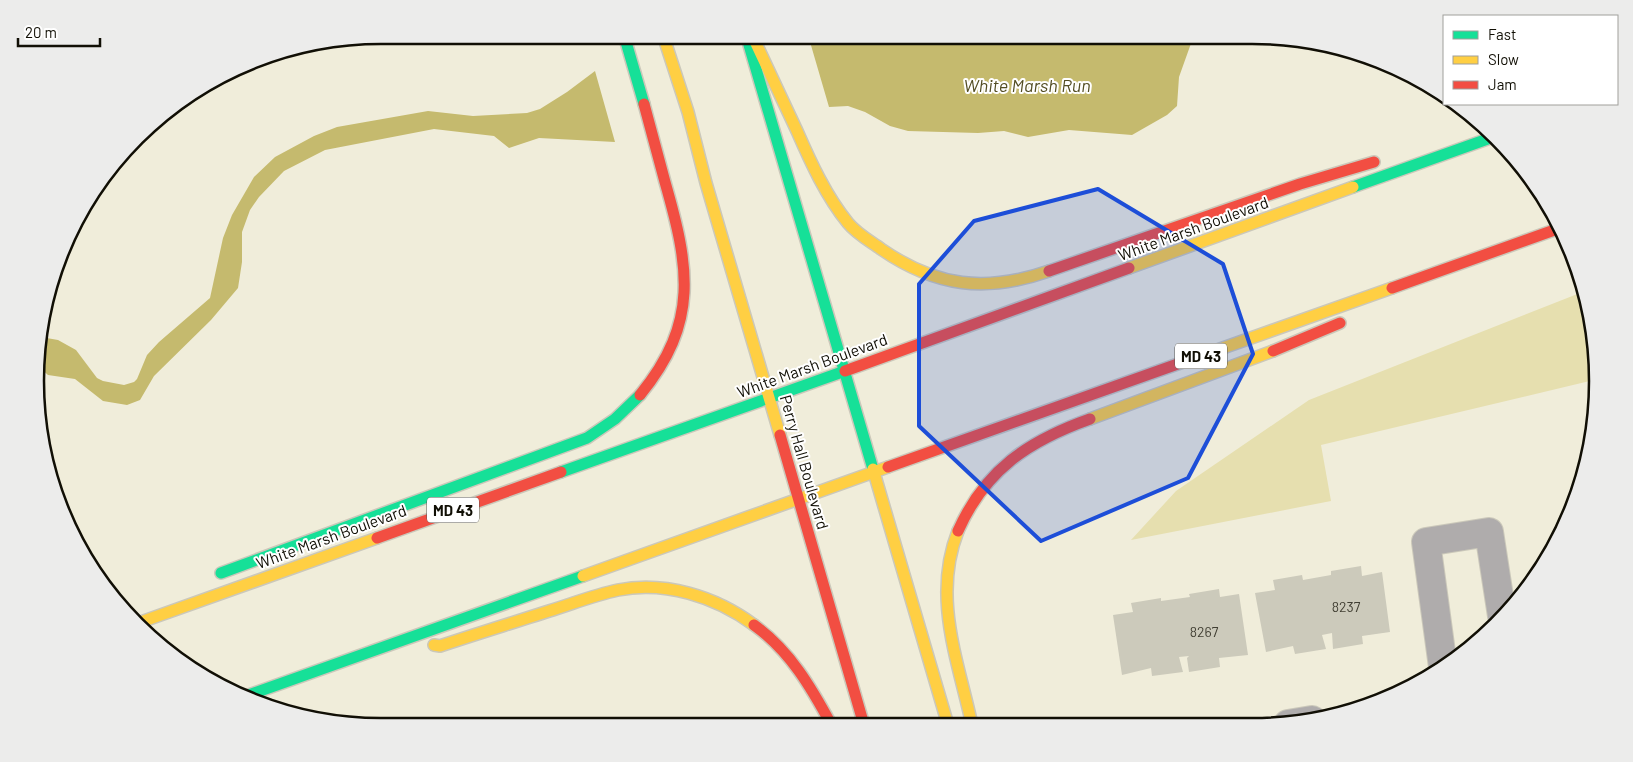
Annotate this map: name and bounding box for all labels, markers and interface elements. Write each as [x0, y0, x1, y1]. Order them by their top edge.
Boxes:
scale bar [18, 15, 100, 47]
legend [1443, 15, 1618, 105]
text: 20 m [25, 23, 57, 41]
text: Fast [1488, 25, 1516, 43]
text: Slow [1488, 50, 1519, 68]
water label: White Marsh Run [963, 74, 1091, 96]
text: Jam [1488, 75, 1517, 93]
street label: White Marsh Boulevard [1115, 192, 1271, 264]
street label: White Marsh Boulevard [734, 329, 890, 401]
road number: MD 43 [1175, 344, 1227, 368]
street label: Perry Hall Boulevard [777, 393, 833, 531]
road number: MD 43 [427, 498, 479, 522]
street label: White Marsh Boulevard [253, 500, 409, 572]
house number: 8237 [1332, 598, 1361, 615]
house number: 8267 [1190, 623, 1219, 640]

